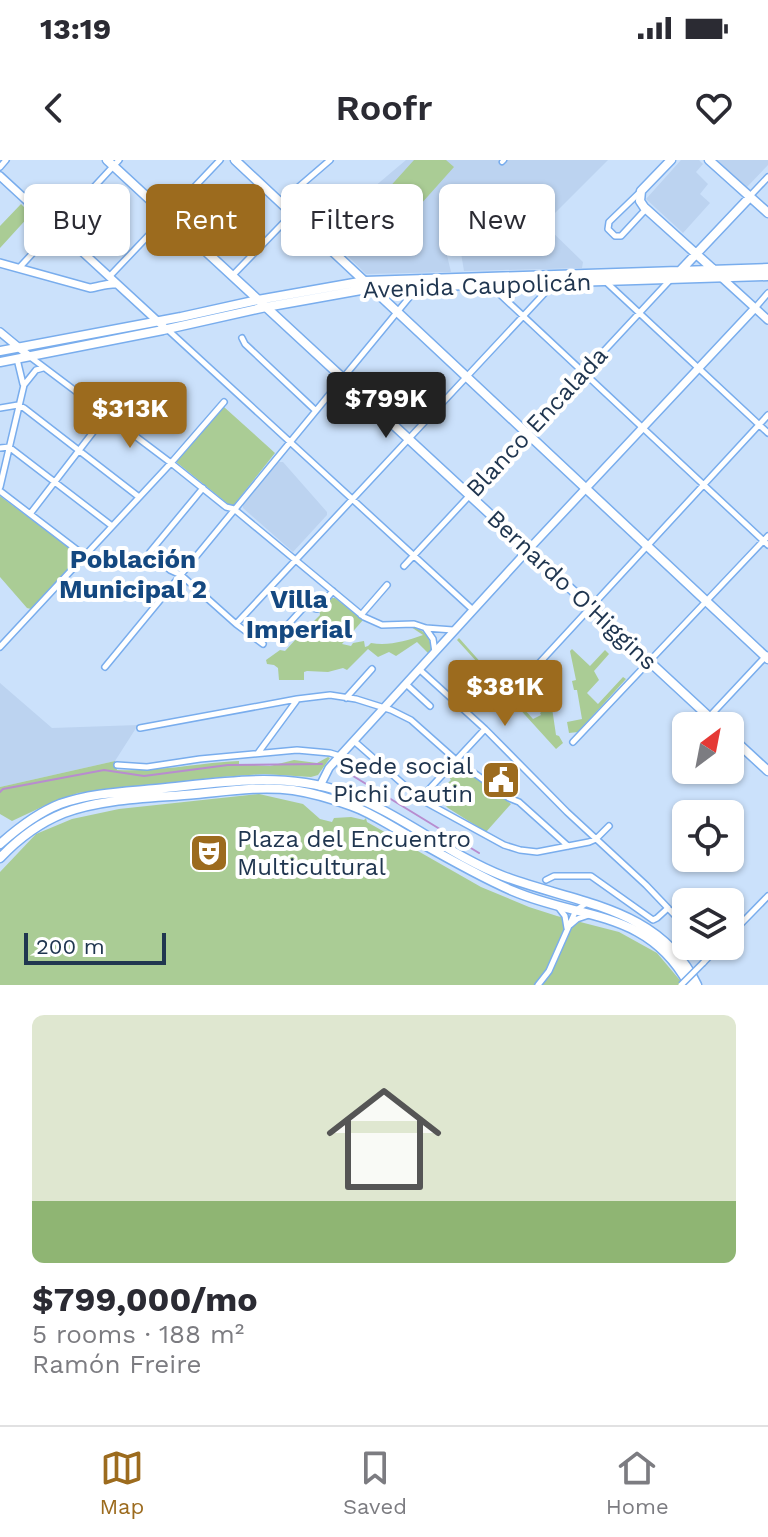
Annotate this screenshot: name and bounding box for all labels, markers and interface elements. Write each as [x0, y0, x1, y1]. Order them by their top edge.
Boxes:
text: 13:19 [40, 11, 111, 46]
icon: back [32, 86, 76, 130]
icon: heart [692, 86, 736, 130]
text: Roofr [336, 87, 432, 129]
chip: Buy [24, 184, 130, 256]
chip: Rent [146, 184, 265, 256]
chip: Filters [281, 184, 423, 256]
chip: New [439, 184, 555, 256]
street label: Avenida Caupolicán [362, 268, 592, 304]
street label: Blanco Encalada [461, 341, 613, 503]
pin: $799K [330, 372, 442, 440]
pin: $313K [74, 382, 186, 450]
text: $799K [345, 383, 427, 413]
text: $313K [92, 393, 168, 423]
street label: Bernardo O'Higgins [481, 504, 663, 676]
district label: Población Municipal 2 [59, 544, 207, 604]
district label: Villa Imperial [246, 584, 353, 644]
pin: $381K [449, 660, 561, 728]
text: $381K [466, 671, 544, 701]
north arrow [672, 712, 744, 784]
map controls [672, 712, 744, 960]
place label: Sede social Pichi Cautin [333, 752, 474, 808]
public building icon: Sede social Pichi Cautin [480, 759, 522, 801]
button: locate [672, 800, 744, 872]
place label: Plaza del Encuentro Multicultural [237, 825, 471, 881]
theatre icon: Plaza del Encuentro Multicultural [188, 832, 230, 874]
button: layers [672, 888, 744, 960]
scale bar [24, 929, 166, 965]
text: 200 m [36, 934, 105, 959]
icon: home [312, 1067, 456, 1211]
text: $799,000/mo [32, 1279, 258, 1319]
text: 5 rooms · 188 m² [32, 1319, 244, 1349]
text: Ramón Freire [32, 1349, 201, 1379]
tab: Map [99, 1446, 144, 1519]
tab: Saved [343, 1446, 407, 1519]
tab: Home [606, 1446, 669, 1519]

